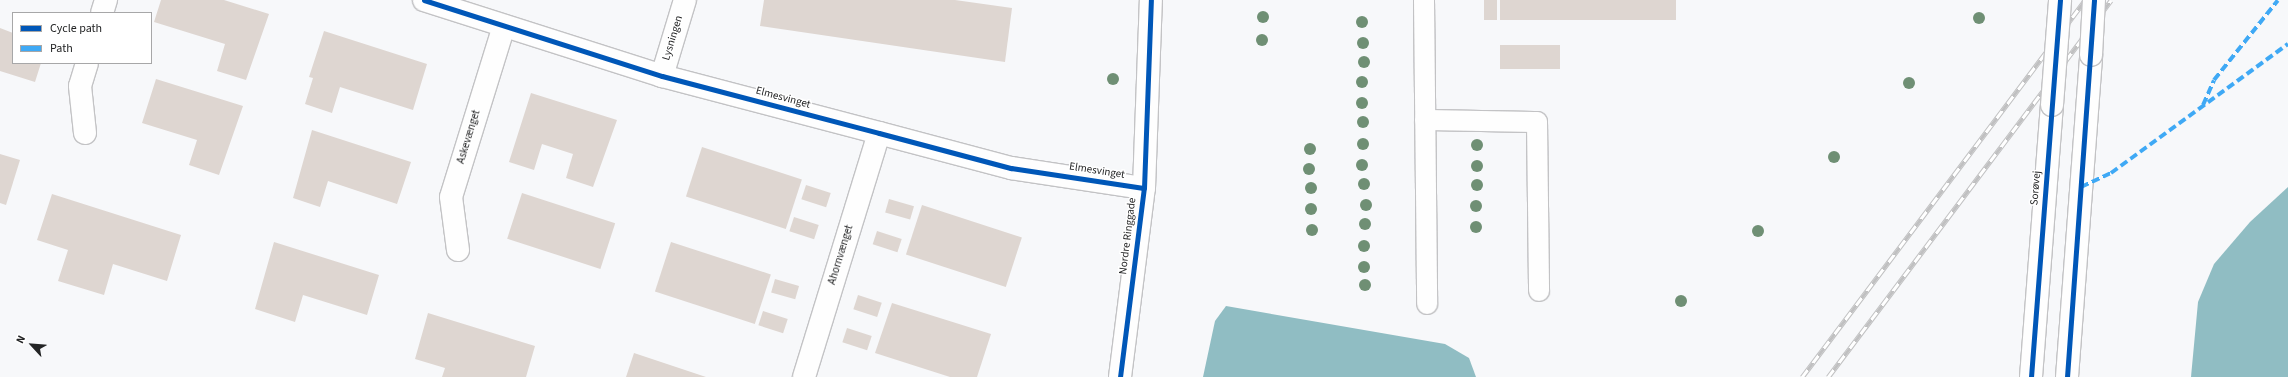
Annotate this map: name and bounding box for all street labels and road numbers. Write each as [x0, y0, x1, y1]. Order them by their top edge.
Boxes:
street label: Lysningen [660, 14, 686, 62]
street label: Elmesvinget [754, 84, 812, 112]
street label: Askevænget [455, 109, 483, 165]
street label: Elmesvinget [1068, 160, 1126, 182]
street label: Sorøvej [2028, 170, 2044, 206]
street label: Nordre Ringgade [1117, 197, 1139, 275]
street label: Ahornvænget [826, 224, 856, 286]

